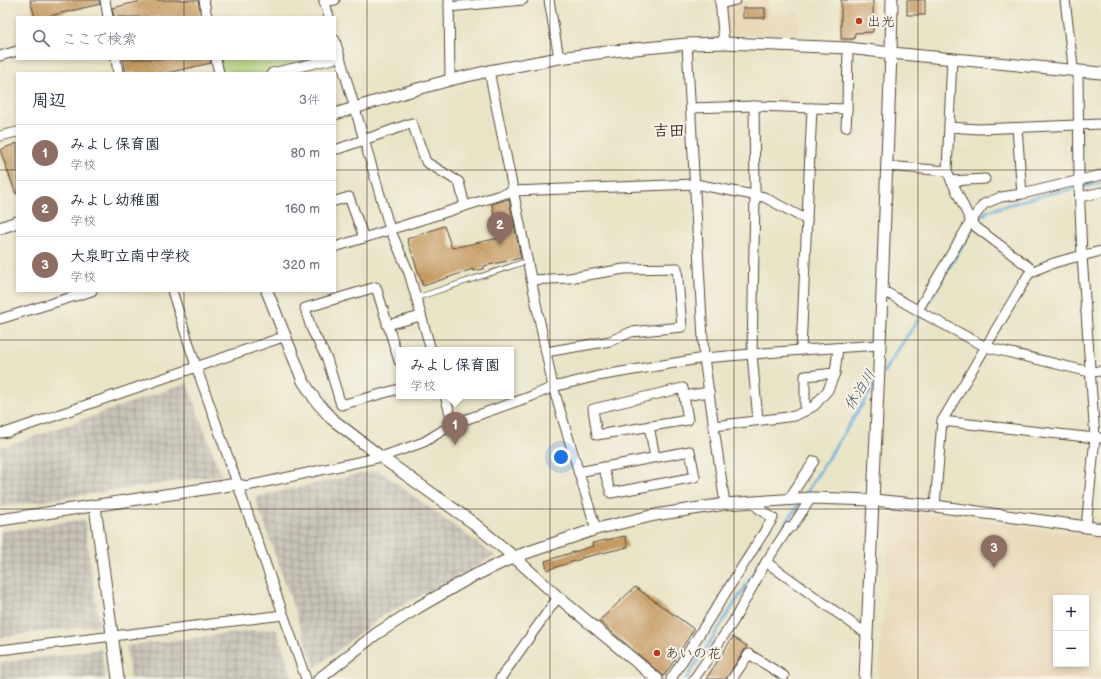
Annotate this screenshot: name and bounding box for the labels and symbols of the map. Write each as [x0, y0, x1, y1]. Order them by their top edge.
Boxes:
place label: 出光 [867, 13, 895, 30]
marker: 出光 [854, 16, 864, 26]
district label: 吉田 [653, 122, 685, 141]
pin: 2 [487, 212, 513, 245]
water label: 休泊川 [840, 366, 880, 414]
pin: 1 [442, 412, 468, 445]
your location [551, 447, 571, 467]
pin: 3 [981, 535, 1007, 568]
place label: あいの花 [665, 645, 721, 662]
marker: あいの花 [652, 648, 662, 658]

